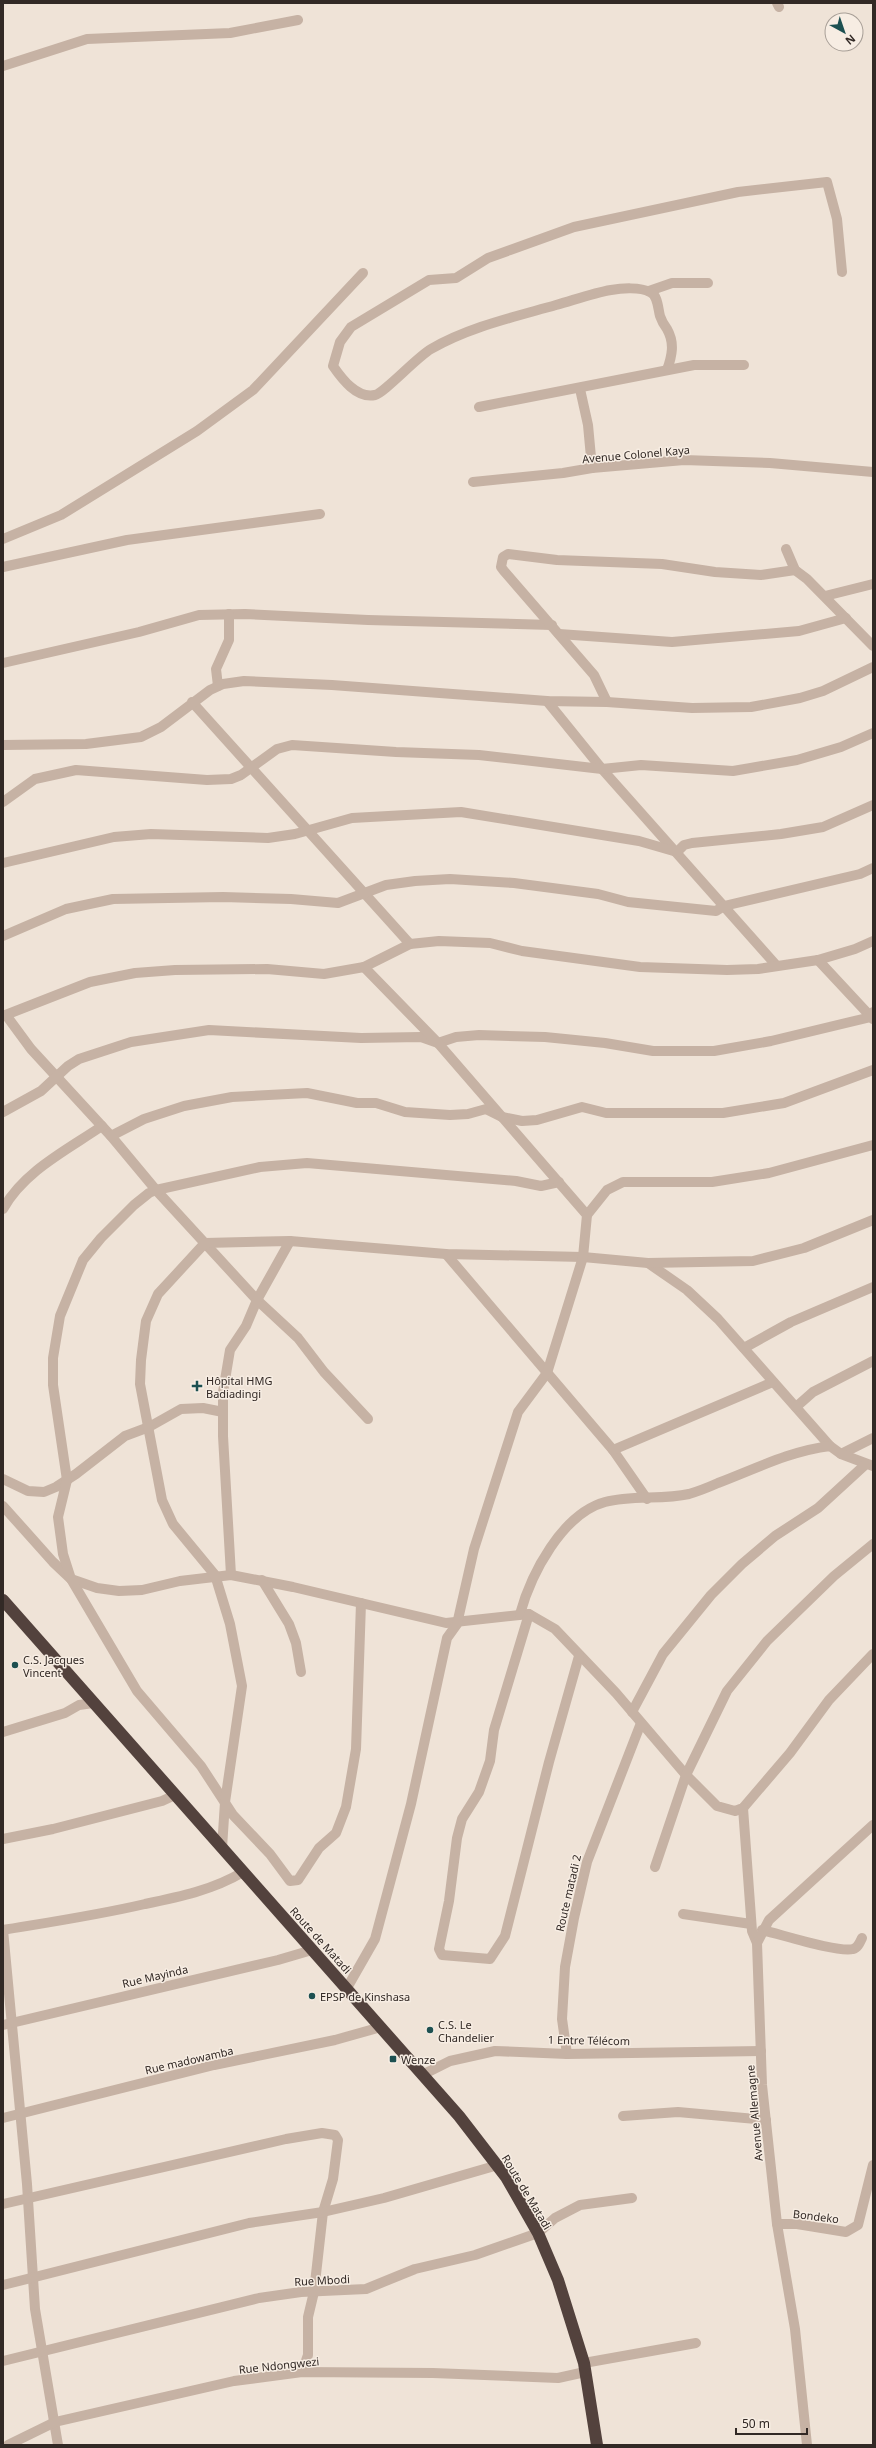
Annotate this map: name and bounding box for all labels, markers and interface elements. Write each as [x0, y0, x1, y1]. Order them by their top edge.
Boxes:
north arrow [824, 12, 864, 52]
text: N [842, 31, 859, 49]
street label: Avenue Colonel Kaya [582, 442, 690, 466]
place label: Hôpital HMG Badiadingi [206, 1373, 272, 1401]
marker: Hôpital HMG Badiadingi [191, 1380, 203, 1392]
place label: C.S. Jacques Vincent [23, 1652, 84, 1680]
marker: C.S. Jacques Vincent [10, 1660, 20, 1670]
street label: Route matadi 2 [552, 1853, 584, 1933]
street label: Route de Matadi [287, 1903, 355, 1977]
street label: Rue Mayinda [121, 1961, 189, 1991]
place label: EPSP de Kinshasa [320, 1989, 410, 2004]
marker: EPSP de Kinshasa [307, 1991, 317, 2001]
place label: C.S. Le Chandelier [438, 2017, 495, 2045]
marker: C.S. Le Chandelier [425, 2025, 435, 2035]
street label: 1 Entre Télécom [548, 2032, 630, 2048]
street label: Rue madowamba [143, 2043, 235, 2077]
place label: Wenze [401, 2052, 435, 2067]
marker: Wenze [388, 2054, 398, 2064]
street label: Avenue Allemagne [742, 2064, 766, 2162]
street label: Route de Matadi [499, 2152, 555, 2232]
street label: Bondeko [792, 2206, 840, 2226]
street label: Rue Mbodi [294, 2271, 350, 2289]
street label: Rue Ndongwezi [238, 2353, 320, 2377]
scale bar [736, 2410, 807, 2436]
text: 50 m [742, 2415, 770, 2432]

